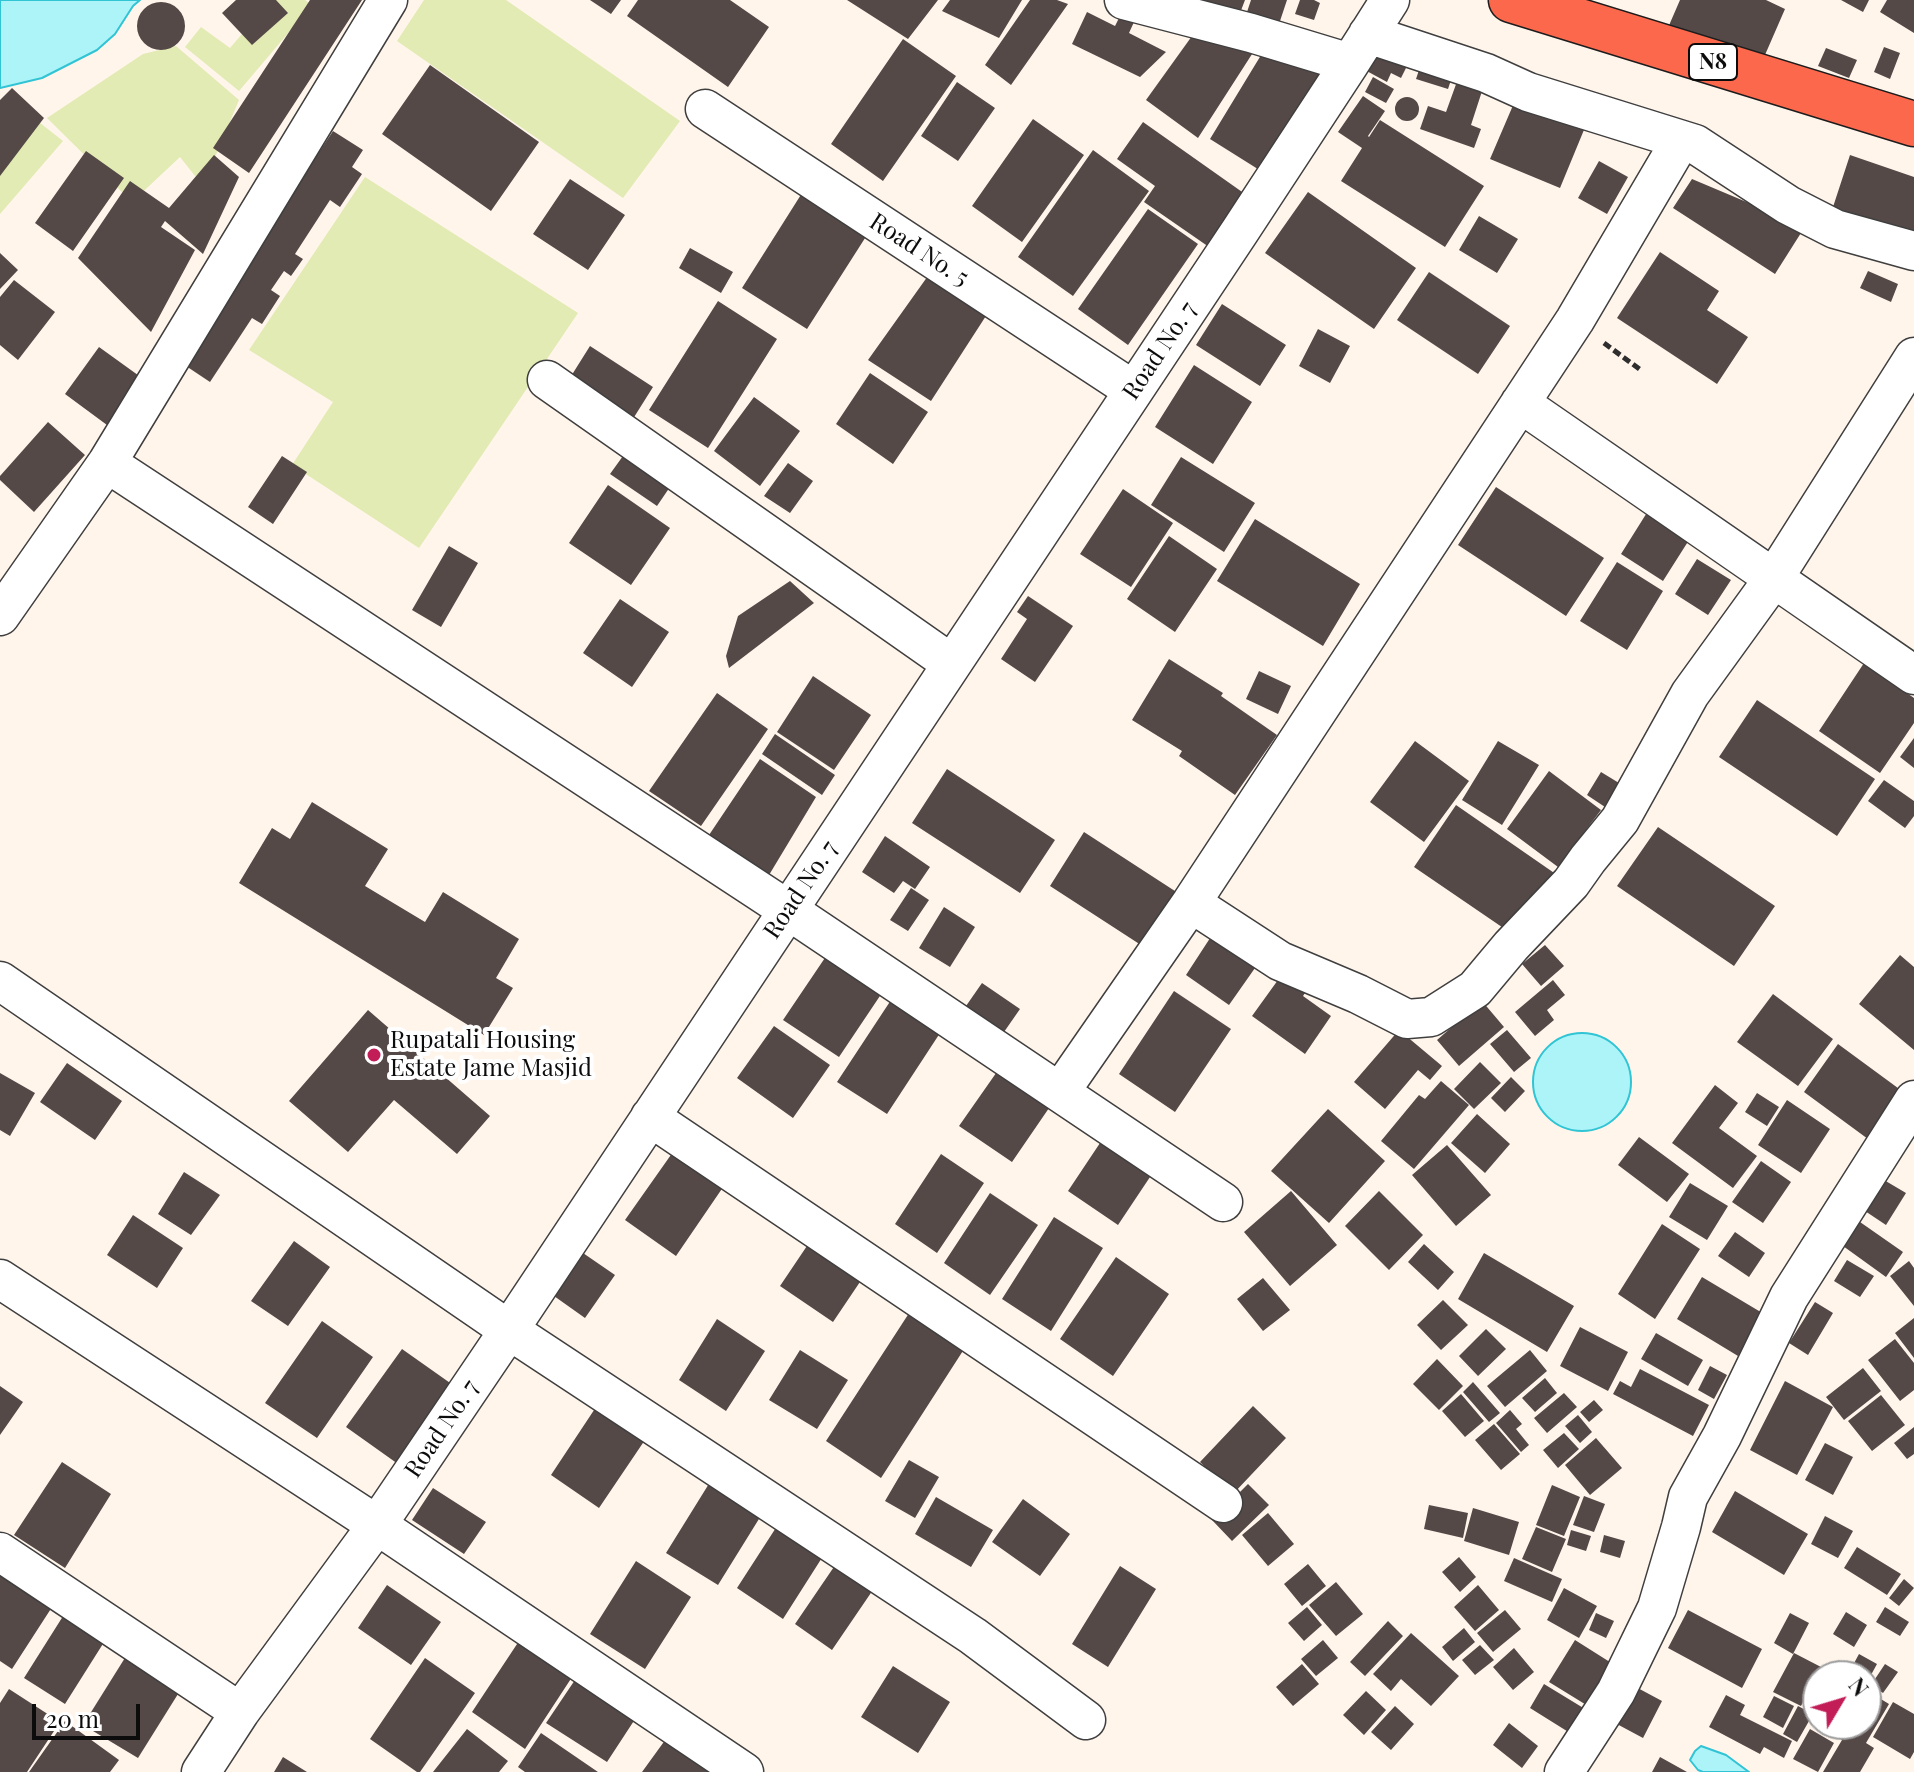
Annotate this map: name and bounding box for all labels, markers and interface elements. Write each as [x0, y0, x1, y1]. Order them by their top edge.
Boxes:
road number: N8 [1689, 44, 1737, 80]
street label: Road No. 5 [864, 207, 974, 293]
street label: Road No. 7 [1117, 297, 1203, 405]
street label: Road No. 7 [758, 836, 844, 944]
place label: Rupatali Housing Estate Jame Masjid [390, 1027, 592, 1083]
marker: Rupatali Housing Estate Jame Masjid [365, 1046, 383, 1064]
street label: Road No. 7 [399, 1375, 485, 1483]
north arrow [1802, 1660, 1882, 1740]
text: N [1843, 1671, 1876, 1702]
scale bar [36, 1688, 144, 1738]
text: 20 m [46, 1702, 99, 1734]

